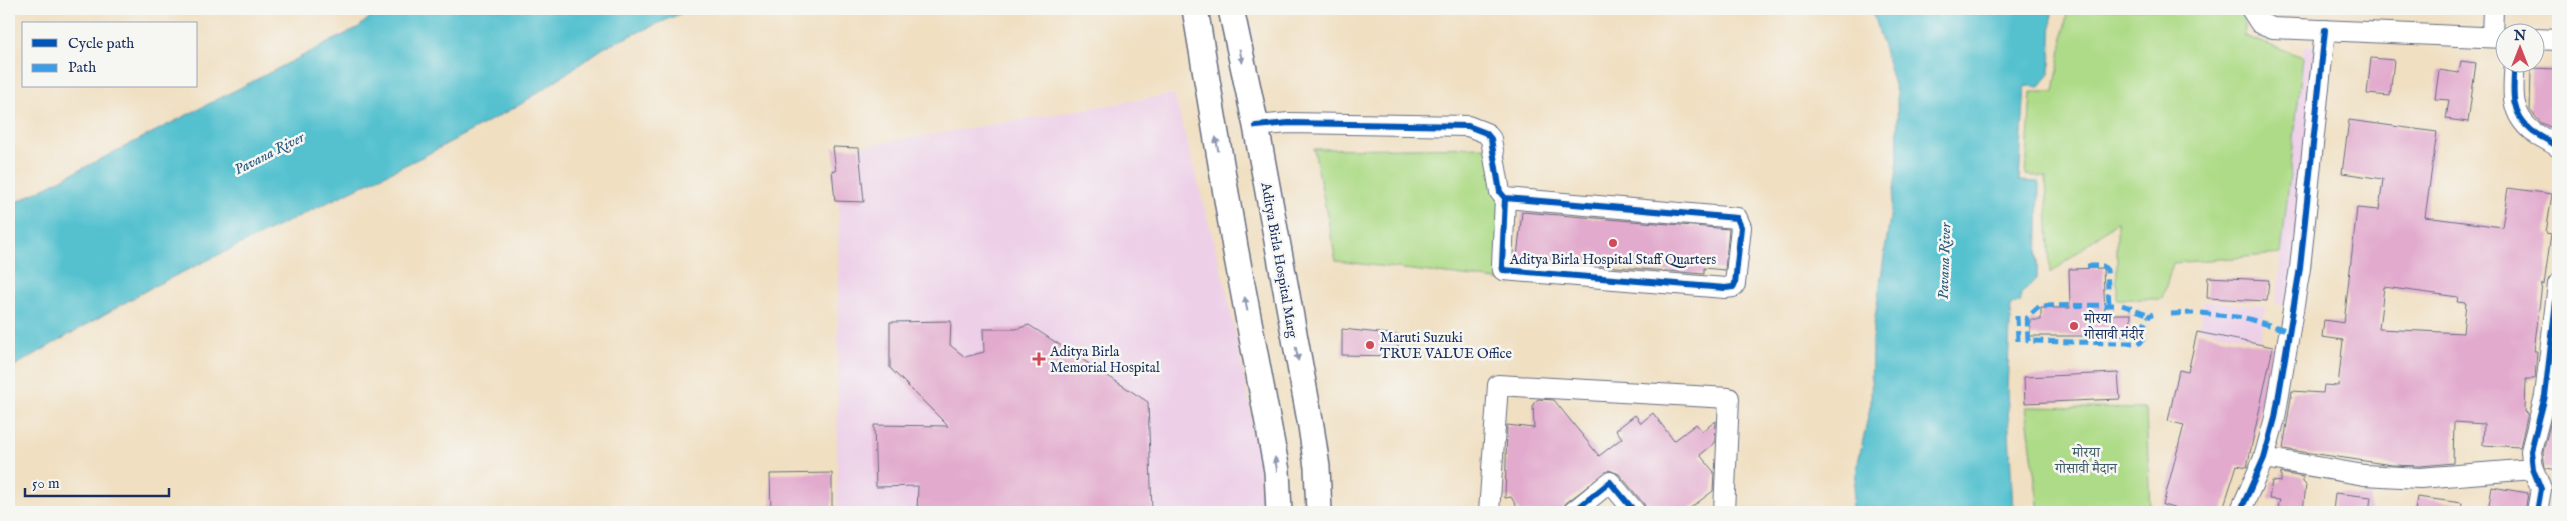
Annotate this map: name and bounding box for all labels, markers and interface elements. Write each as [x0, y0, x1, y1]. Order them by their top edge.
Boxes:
legend [22, 22, 198, 88]
north arrow [2494, 22, 2544, 72]
text: N [2513, 27, 2526, 45]
text: Cycle path [68, 34, 134, 53]
one-way arrow [1237, 49, 1245, 64]
text: Path [68, 58, 96, 77]
water label: Pavana River [231, 127, 308, 179]
one-way arrow [1213, 136, 1221, 152]
street label: Aditya Birla Hospital Marg [1256, 180, 1302, 340]
water label: Pavana River [1934, 222, 1955, 300]
marker: Aditya Birla Hospital Staff Quarters [1607, 237, 1619, 249]
place label: Aditya Birla Hospital Staff Quarters [1509, 251, 1716, 269]
one-way arrow [1242, 296, 1250, 312]
place label: मोरया गोसावी मंदीर [2083, 310, 2145, 344]
marker: मोरया गोसावी मंदीर [2068, 320, 2080, 332]
place label: Maruti Suzuki TRUE VALUE Office [1380, 329, 1513, 363]
marker: Maruti Suzuki TRUE VALUE Office [1364, 339, 1376, 351]
place label: Aditya Birla Memorial Hospital [1049, 343, 1160, 377]
one-way arrow [1294, 346, 1302, 362]
marker: Aditya Birla Memorial Hospital [1032, 352, 1046, 366]
park label: मोरया गोसावी मैदान [2054, 444, 2118, 478]
one-way arrow [1272, 455, 1280, 471]
scale bar [25, 466, 169, 498]
text: 50 m [32, 474, 60, 493]

